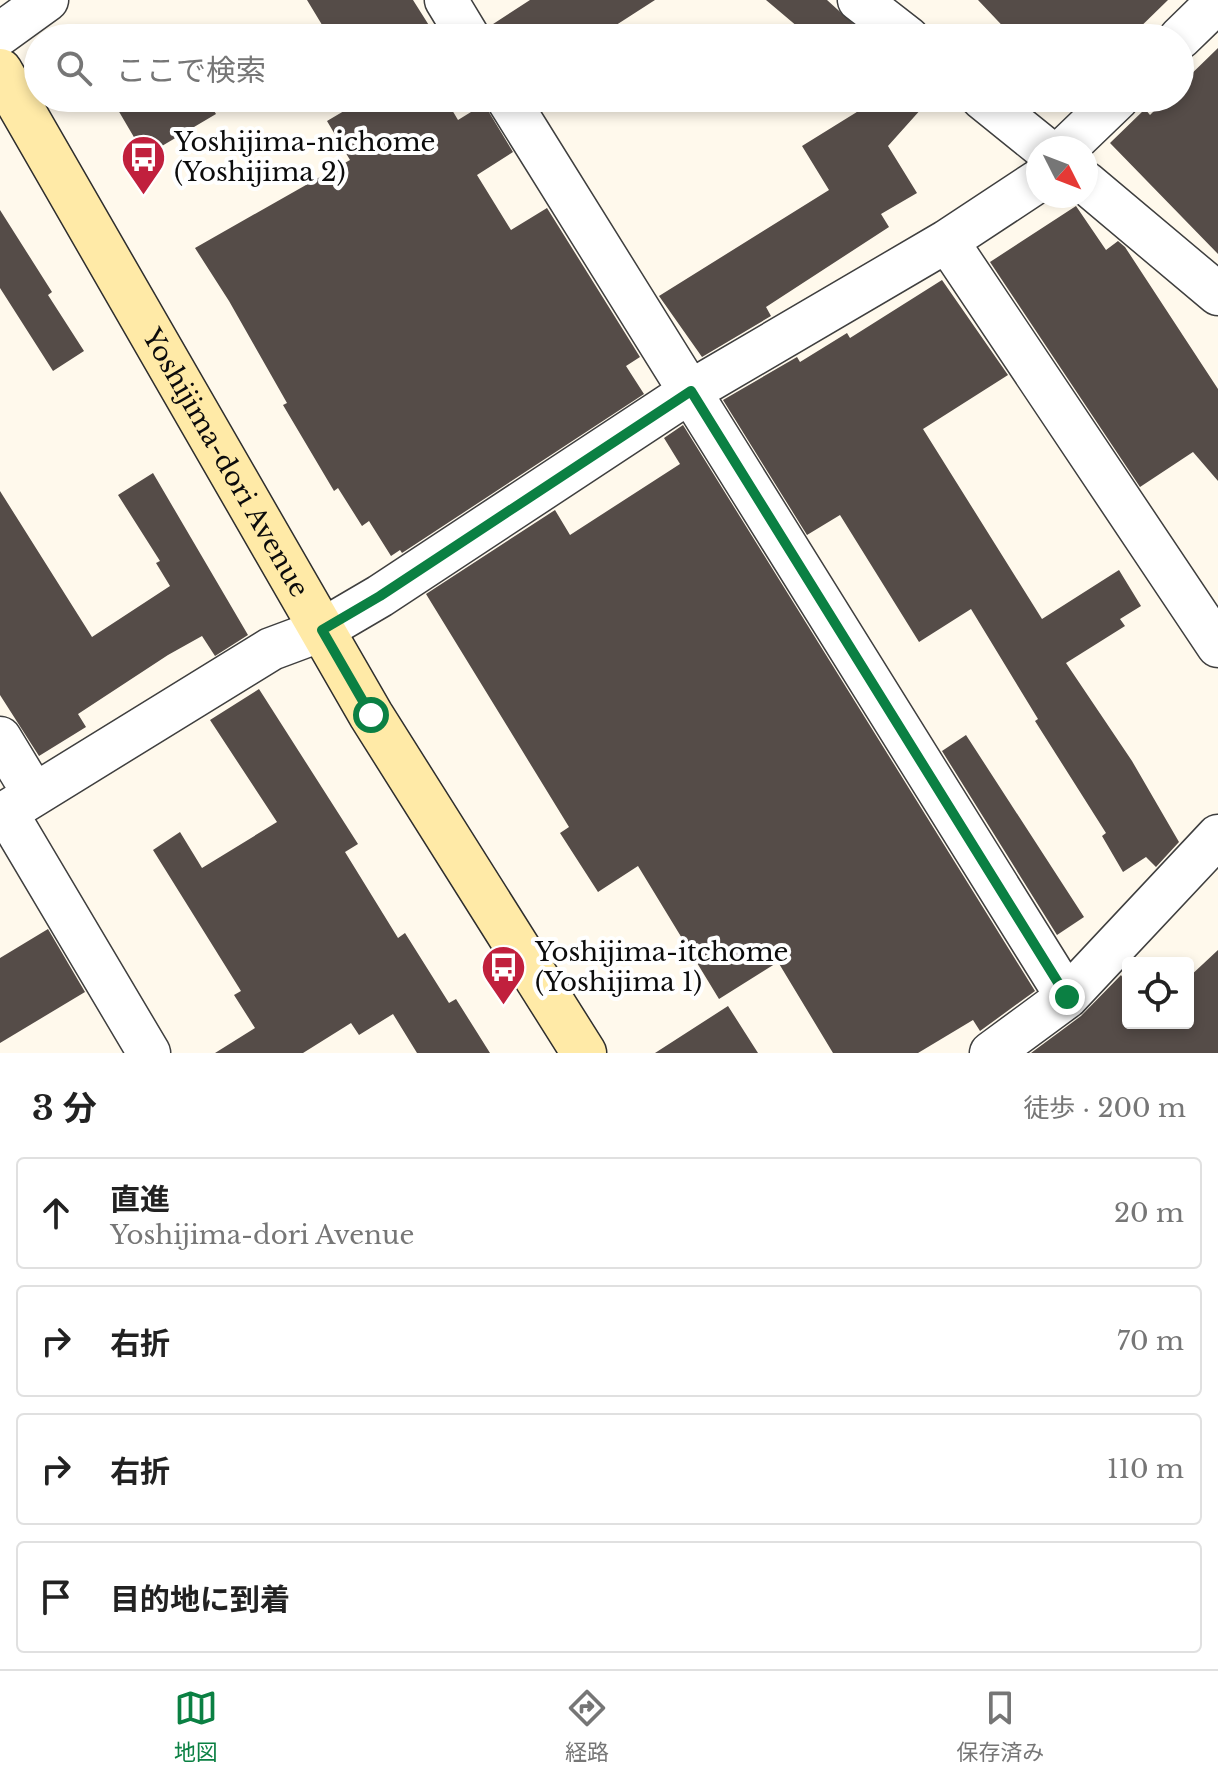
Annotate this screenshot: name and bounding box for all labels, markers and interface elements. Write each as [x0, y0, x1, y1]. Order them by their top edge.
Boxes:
search box [24, 24, 1194, 112]
icon: search [52, 46, 96, 90]
text: ここで検索 [116, 52, 266, 89]
place label: Yoshijima-nichome (Yoshijima 2) [173, 126, 436, 188]
bus stop icon: Yoshijima-nichome (Yoshijima 2) [119, 133, 167, 196]
north arrow [1026, 136, 1098, 208]
street label: Yoshijima-dori Avenue [135, 322, 315, 603]
route start [353, 697, 389, 733]
place label: Yoshijima-itchome (Yoshijima 1) [534, 936, 788, 998]
bus stop icon: Yoshijima-itchome (Yoshijima 1) [480, 943, 528, 1006]
map controls [1122, 957, 1194, 1029]
button: locate [1122, 957, 1194, 1029]
route end [1049, 979, 1085, 1015]
text: 3 分 [32, 1087, 97, 1129]
text: 徒歩 · 200 m [1023, 1092, 1186, 1124]
text: 直進 [110, 1181, 170, 1218]
icon: ahead [34, 1191, 78, 1235]
text: 20 m [1114, 1197, 1184, 1229]
text: Yoshijima-dori Avenue [110, 1219, 414, 1251]
icon: right [34, 1319, 78, 1363]
text: 右折 [110, 1325, 170, 1362]
text: 70 m [1117, 1325, 1184, 1357]
icon: right [34, 1447, 78, 1491]
text: 右折 [110, 1453, 170, 1490]
text: 110 m [1107, 1453, 1184, 1485]
icon: arrive [34, 1575, 78, 1619]
text: 目的地に到着 [110, 1581, 290, 1618]
tab: 地図 [174, 1686, 218, 1766]
tab: 経路 [565, 1686, 609, 1766]
tab: 保存済み [956, 1686, 1044, 1766]

